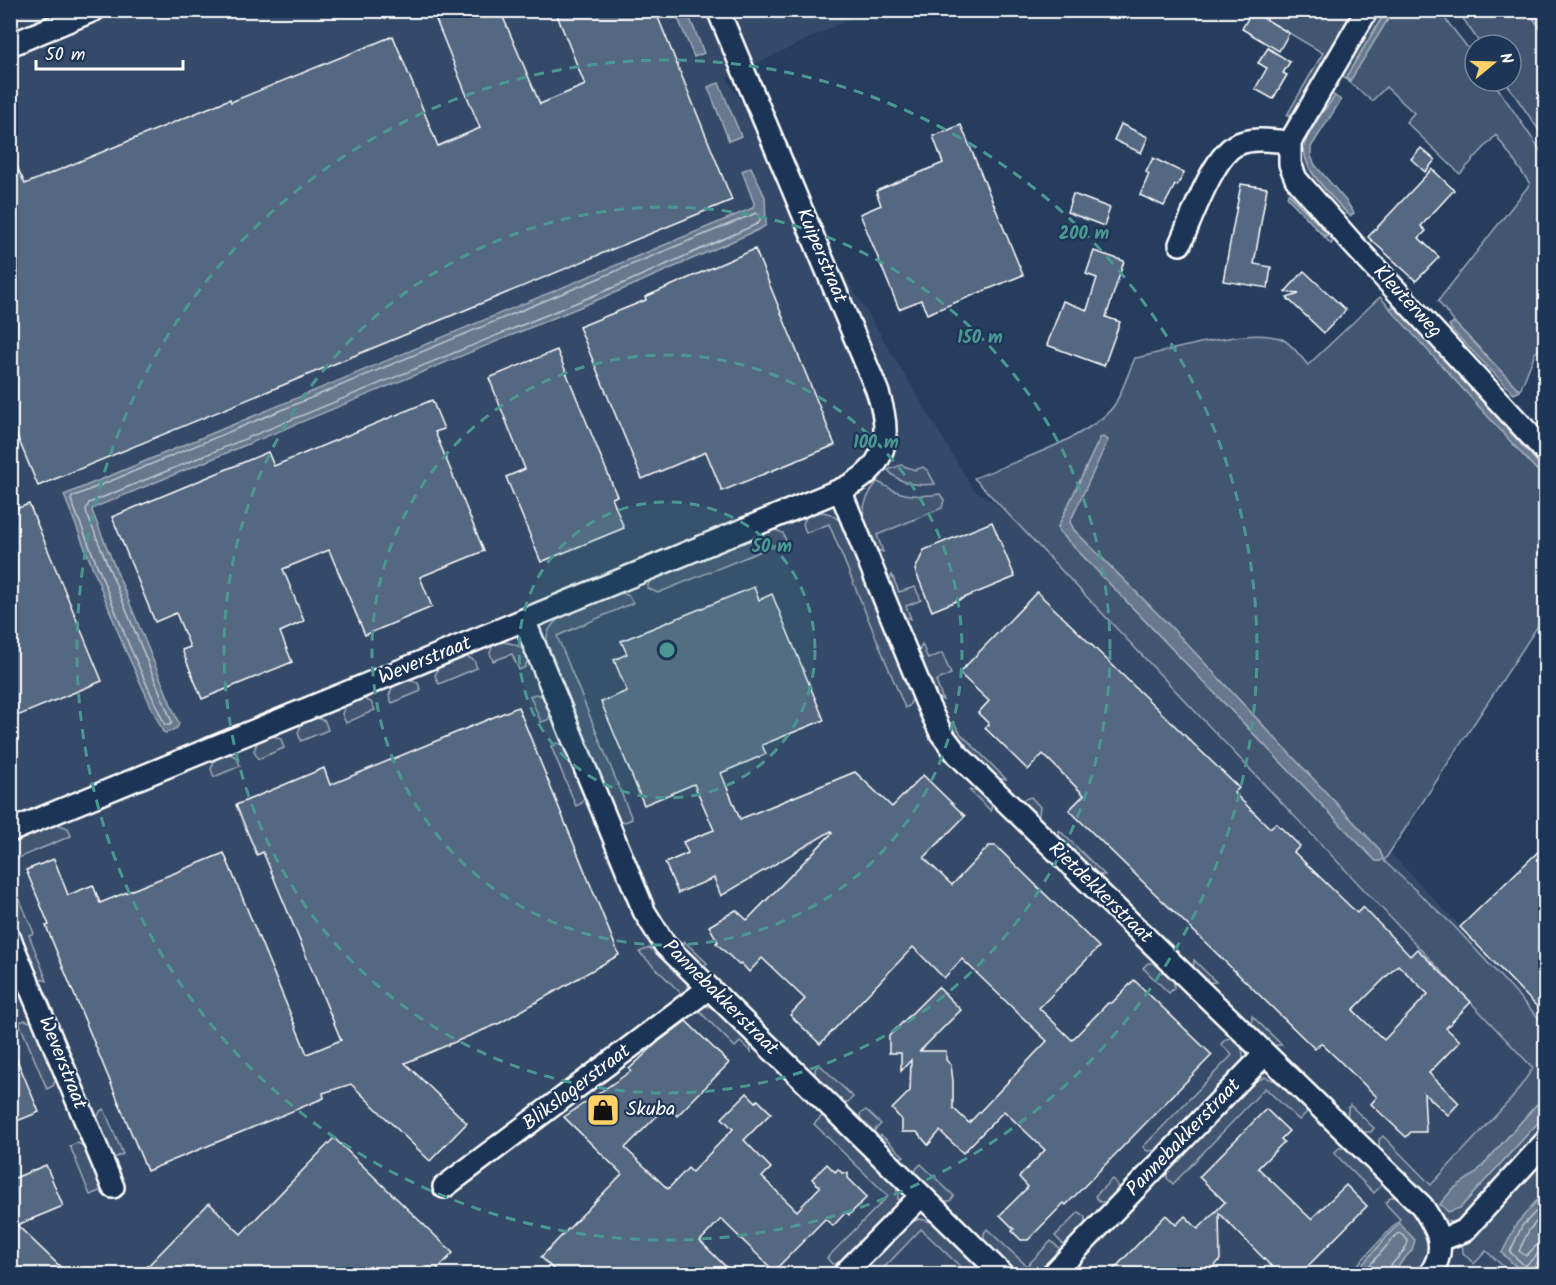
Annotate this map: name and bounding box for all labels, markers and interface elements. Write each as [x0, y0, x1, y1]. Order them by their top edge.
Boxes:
scale bar [36, 33, 183, 71]
north arrow [1463, 33, 1523, 93]
text: 50 m [45, 41, 85, 70]
text: N [1492, 50, 1519, 67]
street label: Kuiperstraat [787, 203, 856, 309]
text: 200 m [1059, 220, 1110, 249]
street label: Kleuterweg [1364, 258, 1450, 346]
text: 150 m [957, 324, 1003, 353]
text: 100 m [853, 429, 899, 458]
text: 50 m [751, 533, 792, 562]
street label: Weverstraat [374, 628, 477, 694]
centre of rings [657, 640, 677, 660]
street label: Rietdekkerstraat [1040, 834, 1160, 952]
street label: Pannebakkerstraat [654, 932, 786, 1064]
street label: Weverstraat [29, 1012, 95, 1115]
street label: Blikslagerstraat [516, 1036, 638, 1140]
street label: Pannebakkerstraat [1119, 1071, 1249, 1205]
shop icon: Skuba [585, 1092, 621, 1128]
place label: Skuba [626, 1094, 676, 1126]

